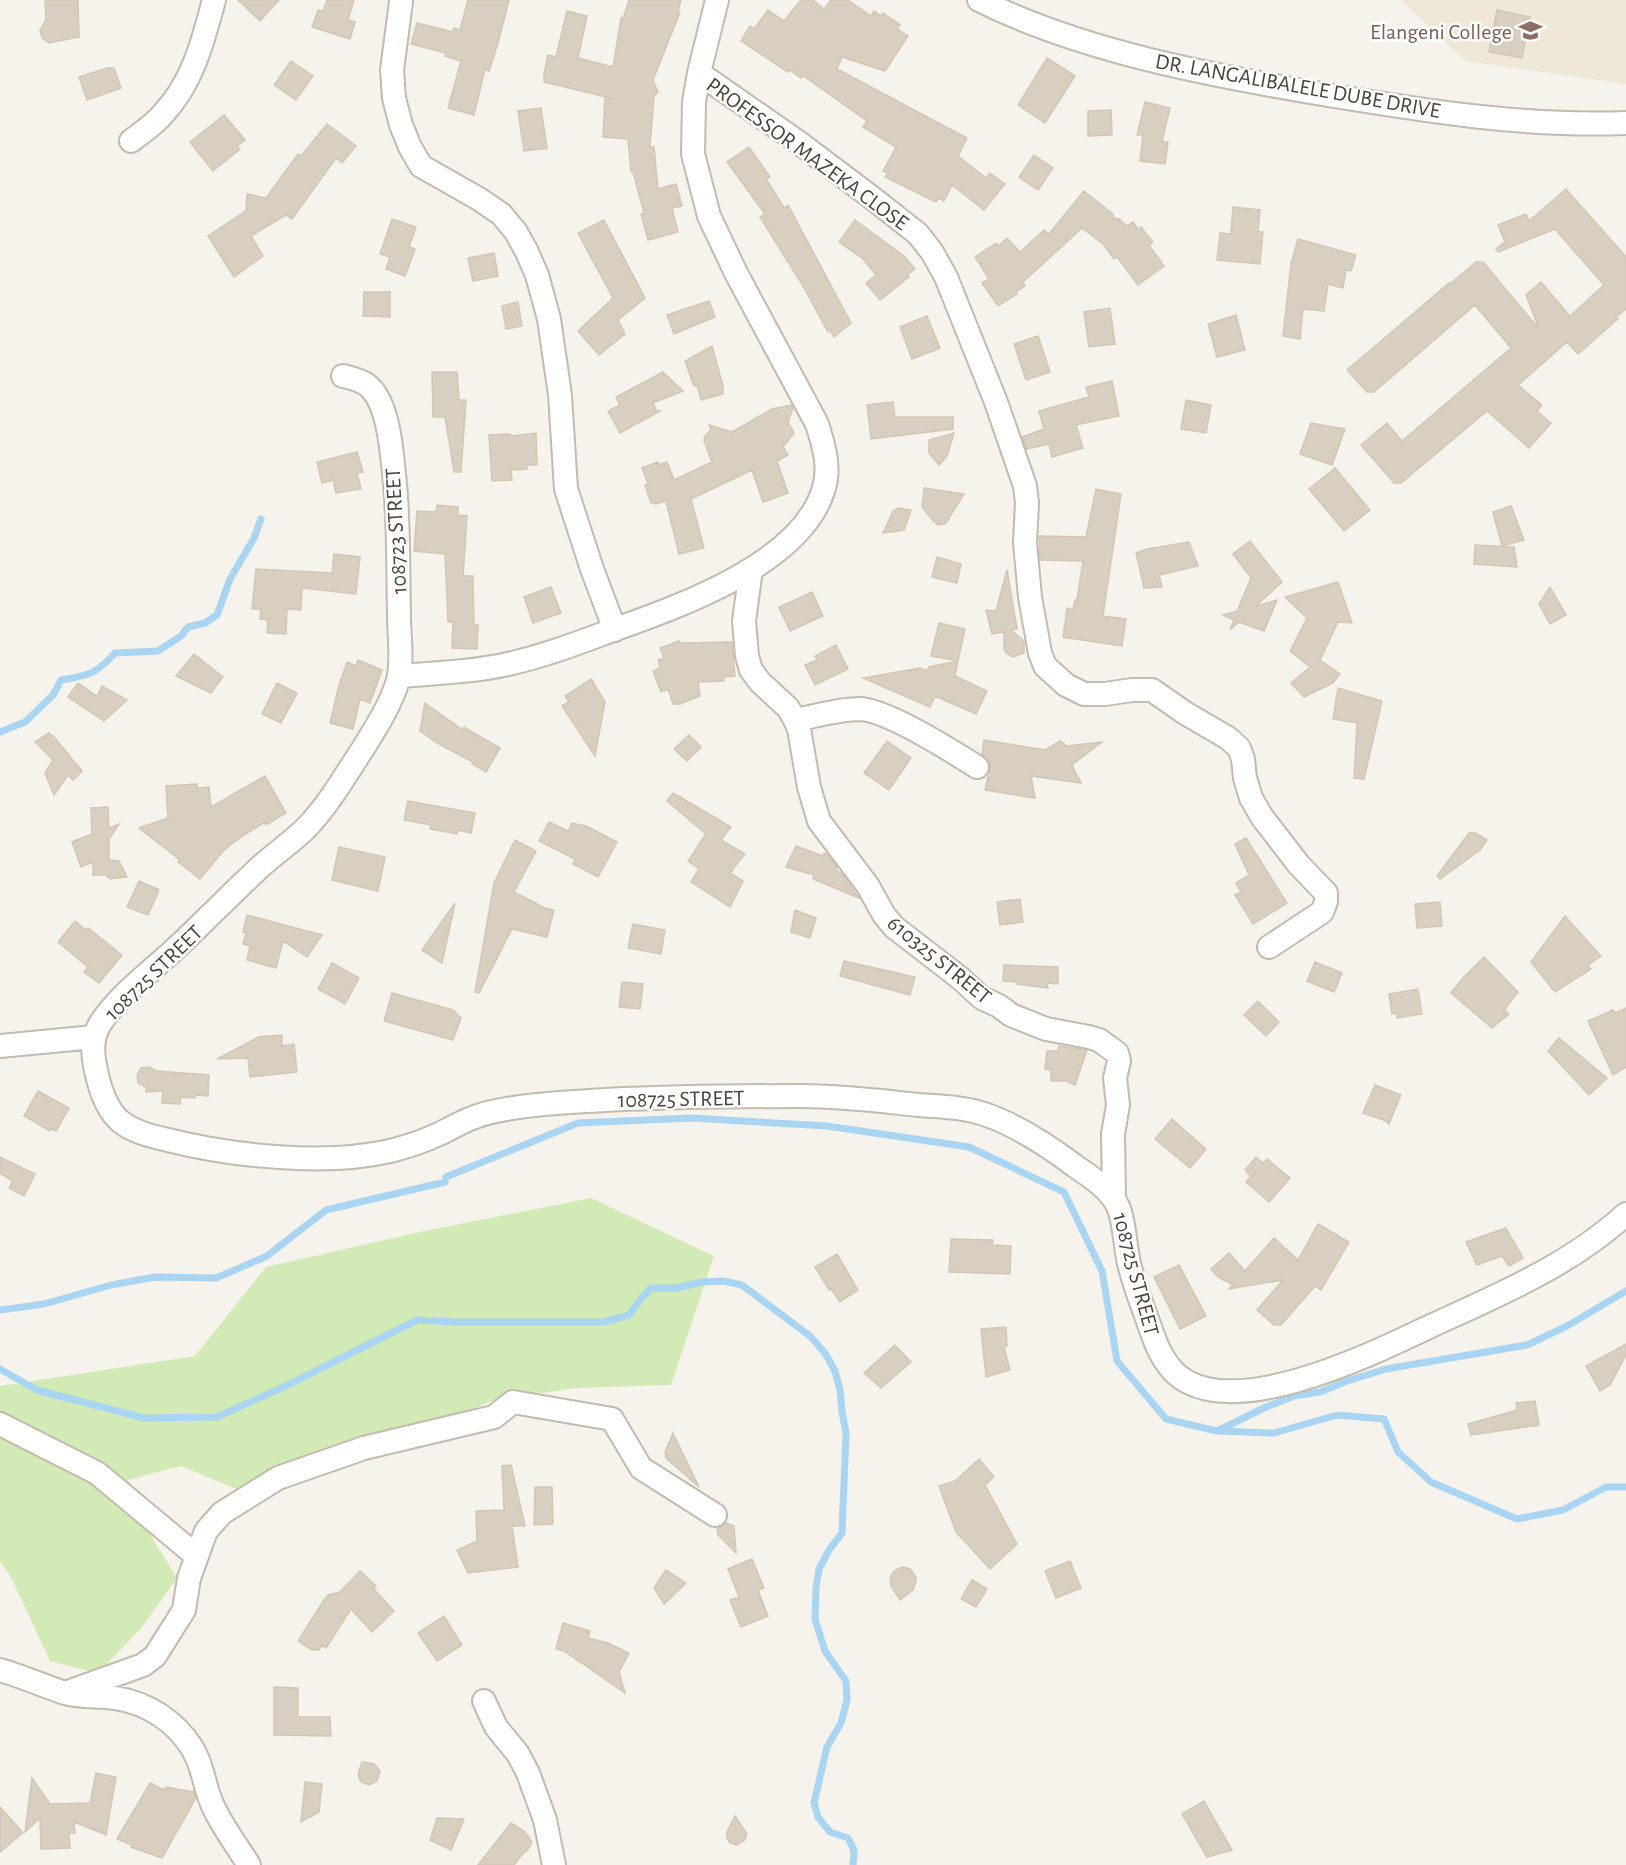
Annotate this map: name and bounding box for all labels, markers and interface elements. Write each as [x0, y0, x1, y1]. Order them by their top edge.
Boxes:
school or university icon: Elangeni College [1517, 18, 1543, 44]
place label: Elangeni College [1370, 21, 1512, 43]
street label: DR. LANGALIBALELE DUBE DRIVE [1153, 50, 1443, 122]
street label: PROFESSOR MAZEKA CLOSE [702, 73, 913, 235]
street label: 108723 STREET [382, 467, 410, 595]
street label: 610325 STREET [883, 911, 996, 1008]
street label: 108725 STREET [101, 921, 207, 1025]
street label: 108725 STREET [618, 1087, 745, 1111]
street label: 108725 STREET [1109, 1210, 1163, 1338]

